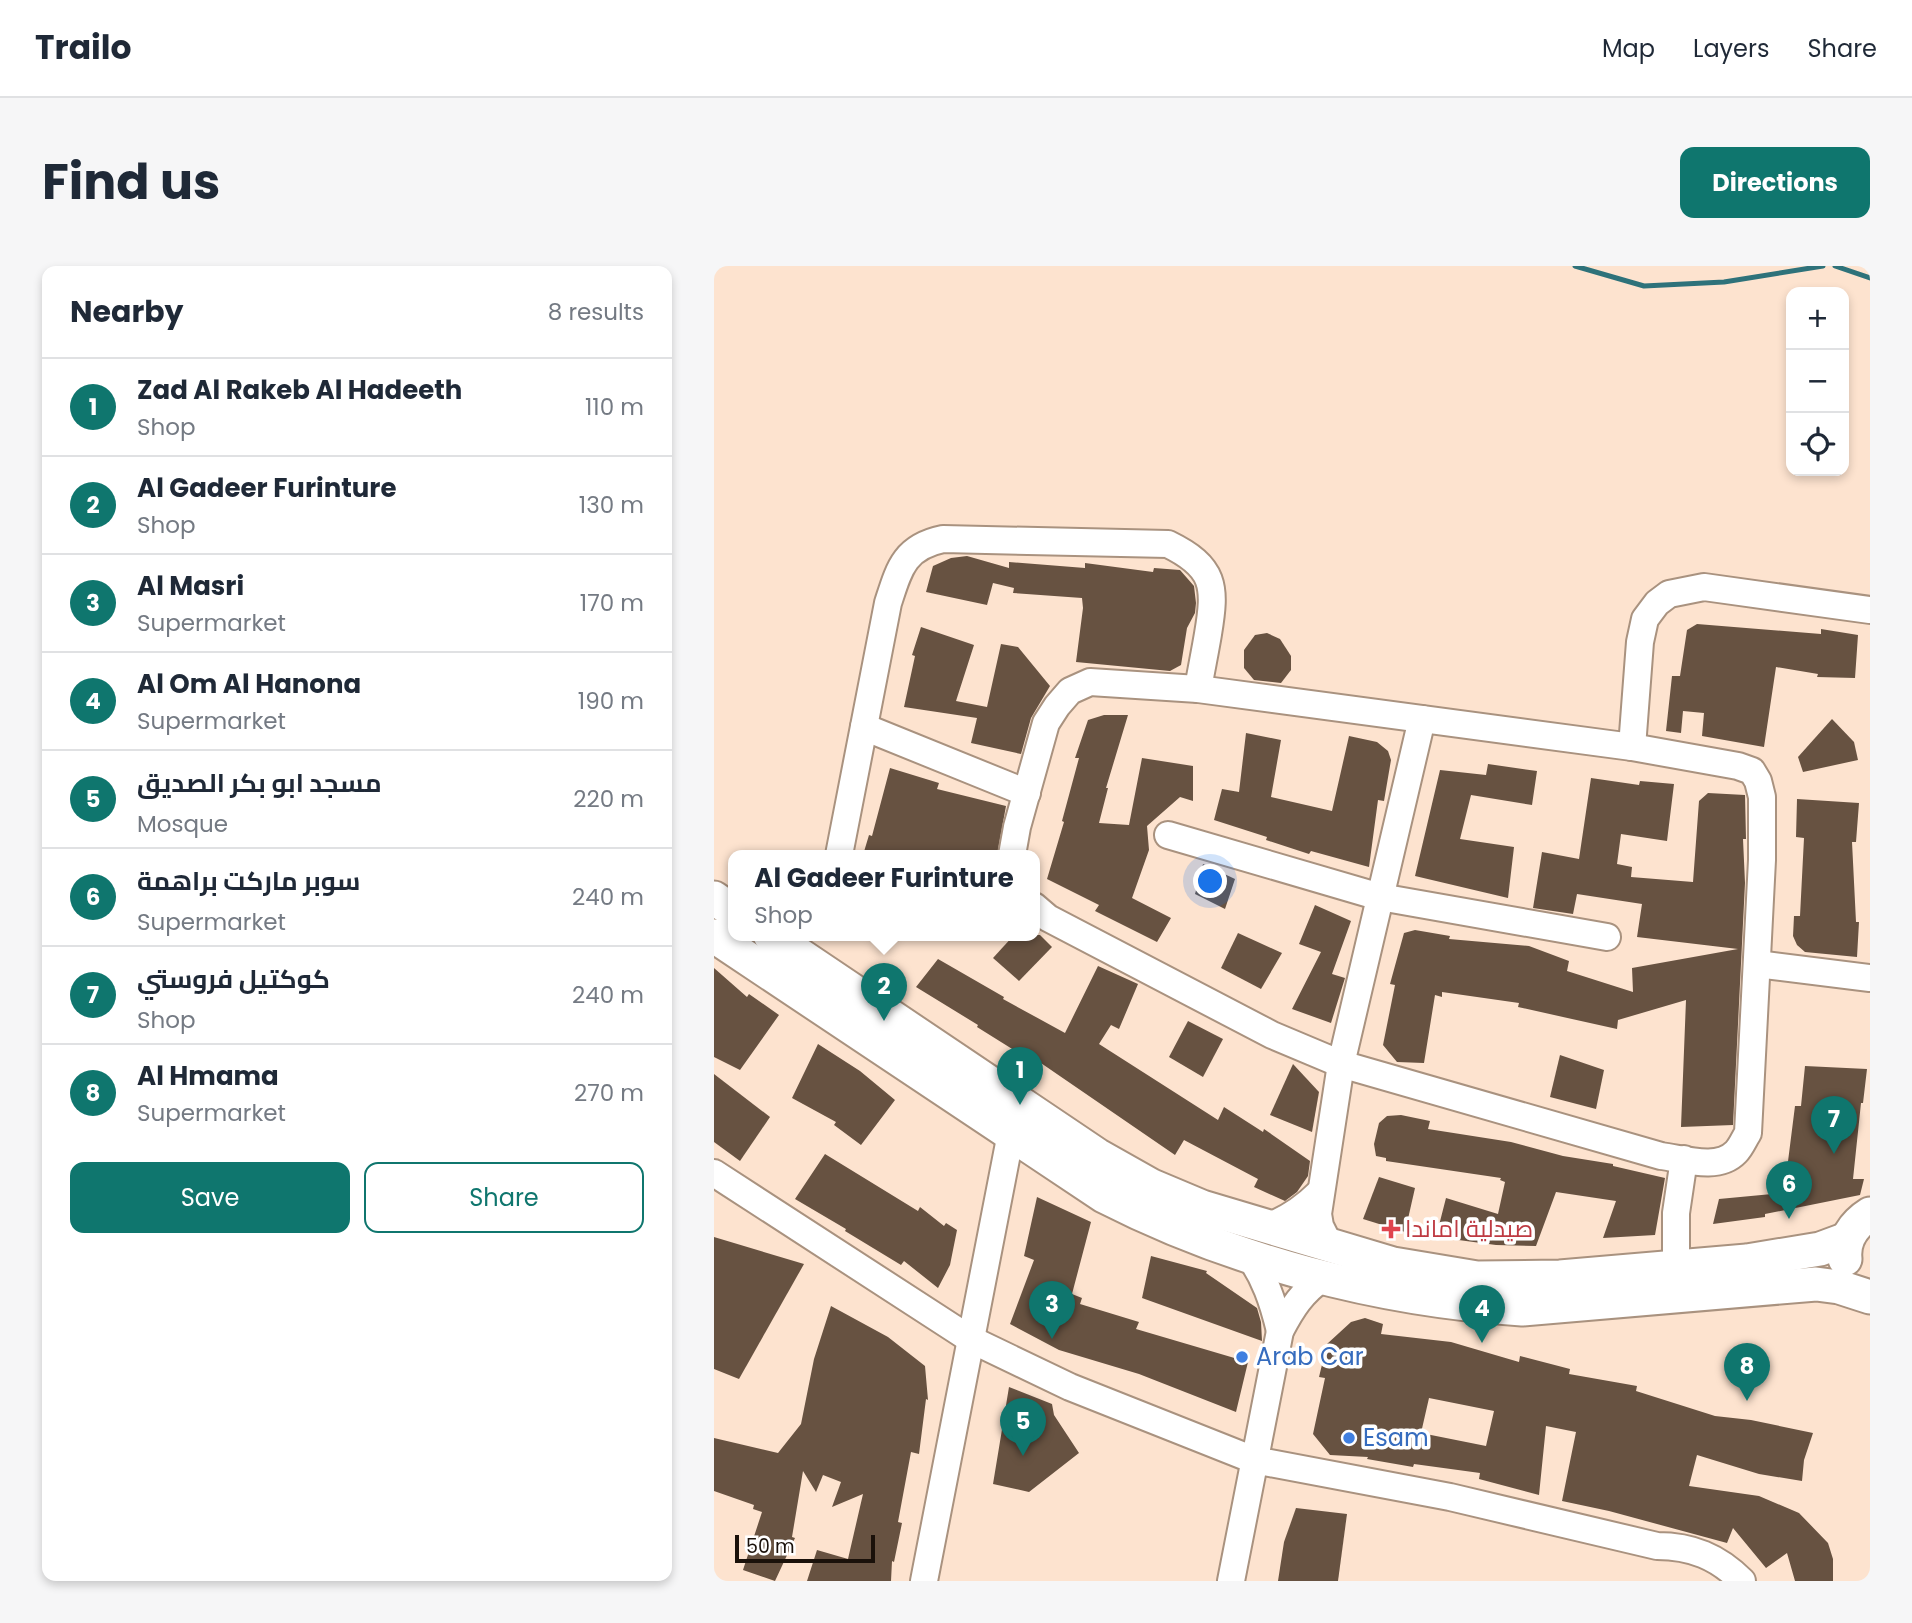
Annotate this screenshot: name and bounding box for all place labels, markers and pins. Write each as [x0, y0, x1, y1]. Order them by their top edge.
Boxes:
pin: 2 [861, 963, 907, 1021]
pin: 1 [997, 1047, 1043, 1105]
pin: 7 [1811, 1096, 1857, 1154]
pin: 6 [1766, 1161, 1812, 1219]
place label: صيدلية اماندا [1405, 1212, 1533, 1245]
marker: صيدلية اماندا [1383, 1221, 1399, 1237]
pin: 3 [1029, 1281, 1075, 1339]
pin: 4 [1459, 1285, 1505, 1343]
place label: Arab Car [1256, 1340, 1364, 1373]
pin: 8 [1724, 1343, 1770, 1401]
marker: Arab Car [1234, 1349, 1250, 1365]
pin: 5 [1000, 1398, 1046, 1456]
place label: Esam [1363, 1421, 1429, 1454]
marker: Esam [1341, 1430, 1357, 1446]

